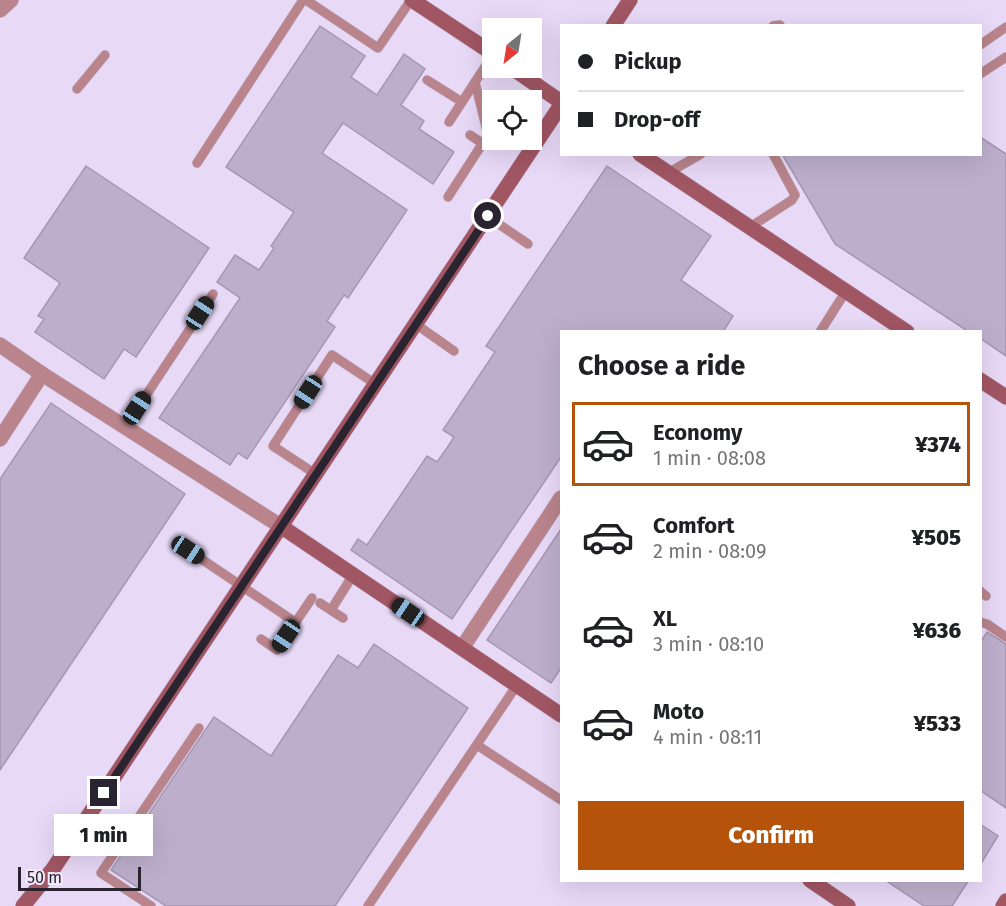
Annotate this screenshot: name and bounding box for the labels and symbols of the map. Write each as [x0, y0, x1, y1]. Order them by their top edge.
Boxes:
north arrow [482, 18, 542, 78]
route start [474, 202, 501, 229]
car [183, 293, 217, 333]
car [291, 372, 325, 412]
car [120, 388, 154, 428]
car [168, 533, 208, 567]
car [388, 594, 428, 630]
car [268, 616, 304, 656]
route end [90, 779, 117, 806]
callout: 1 min [54, 814, 154, 856]
scale bar [18, 864, 141, 892]

